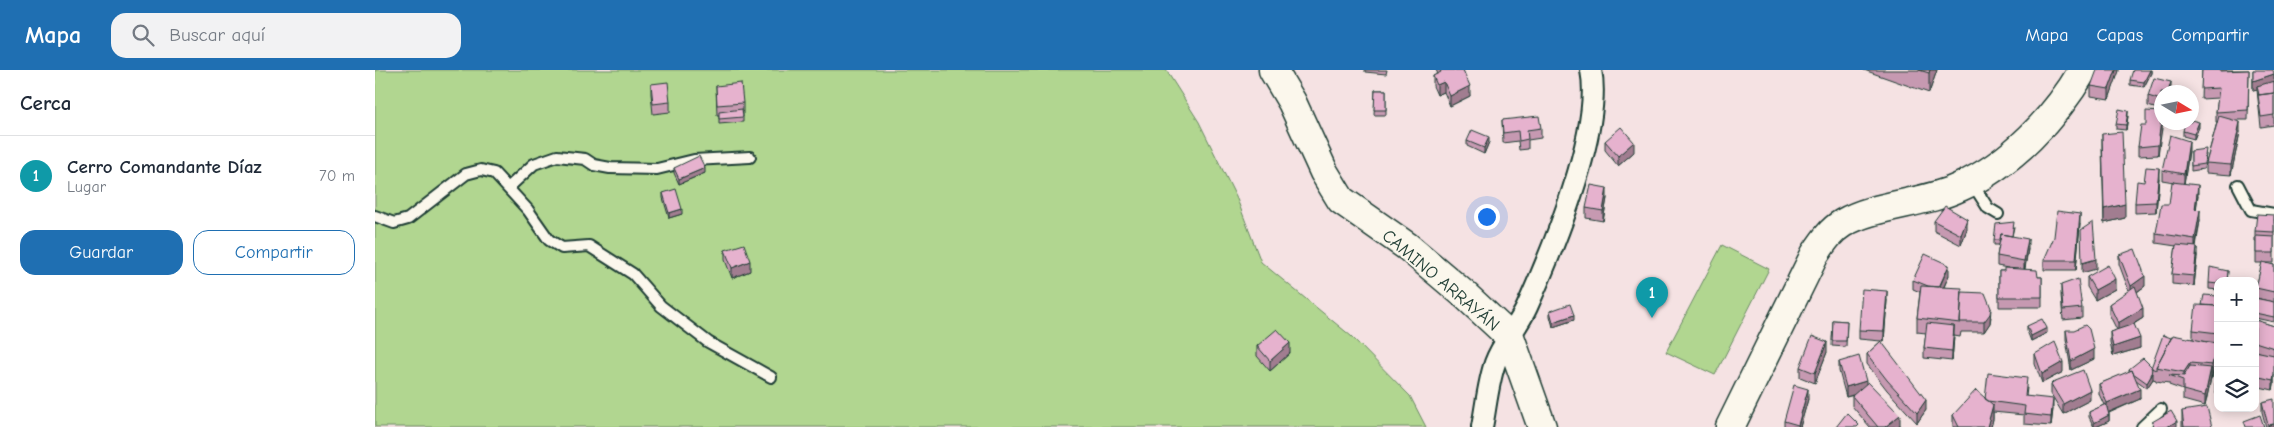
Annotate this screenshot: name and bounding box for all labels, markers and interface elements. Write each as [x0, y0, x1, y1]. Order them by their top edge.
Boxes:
search box [111, 13, 461, 58]
text: Mapa [25, 21, 81, 49]
icon: search [129, 21, 157, 49]
text: Buscar aquí [169, 24, 265, 46]
text: Mapa [2025, 25, 2068, 46]
text: Capas [2096, 25, 2143, 46]
text: Compartir [2171, 25, 2249, 46]
north arrow [2154, 85, 2199, 130]
text: Cerca [20, 91, 71, 115]
text: Cerro Comandante Díaz [67, 156, 262, 178]
text: 1 [33, 167, 39, 185]
text: 70 m [319, 167, 355, 185]
text: Lugar [67, 178, 106, 196]
your location [1474, 204, 1500, 230]
street label: CAMINO ARRAYÁN [1378, 224, 1504, 336]
button: Guardar [20, 230, 183, 275]
button: Compartir [193, 230, 355, 275]
pin: 1 [1636, 277, 1668, 318]
map controls [2214, 277, 2259, 412]
button: + [2214, 277, 2259, 322]
button: − [2214, 322, 2259, 367]
button: layers [2214, 367, 2259, 412]

